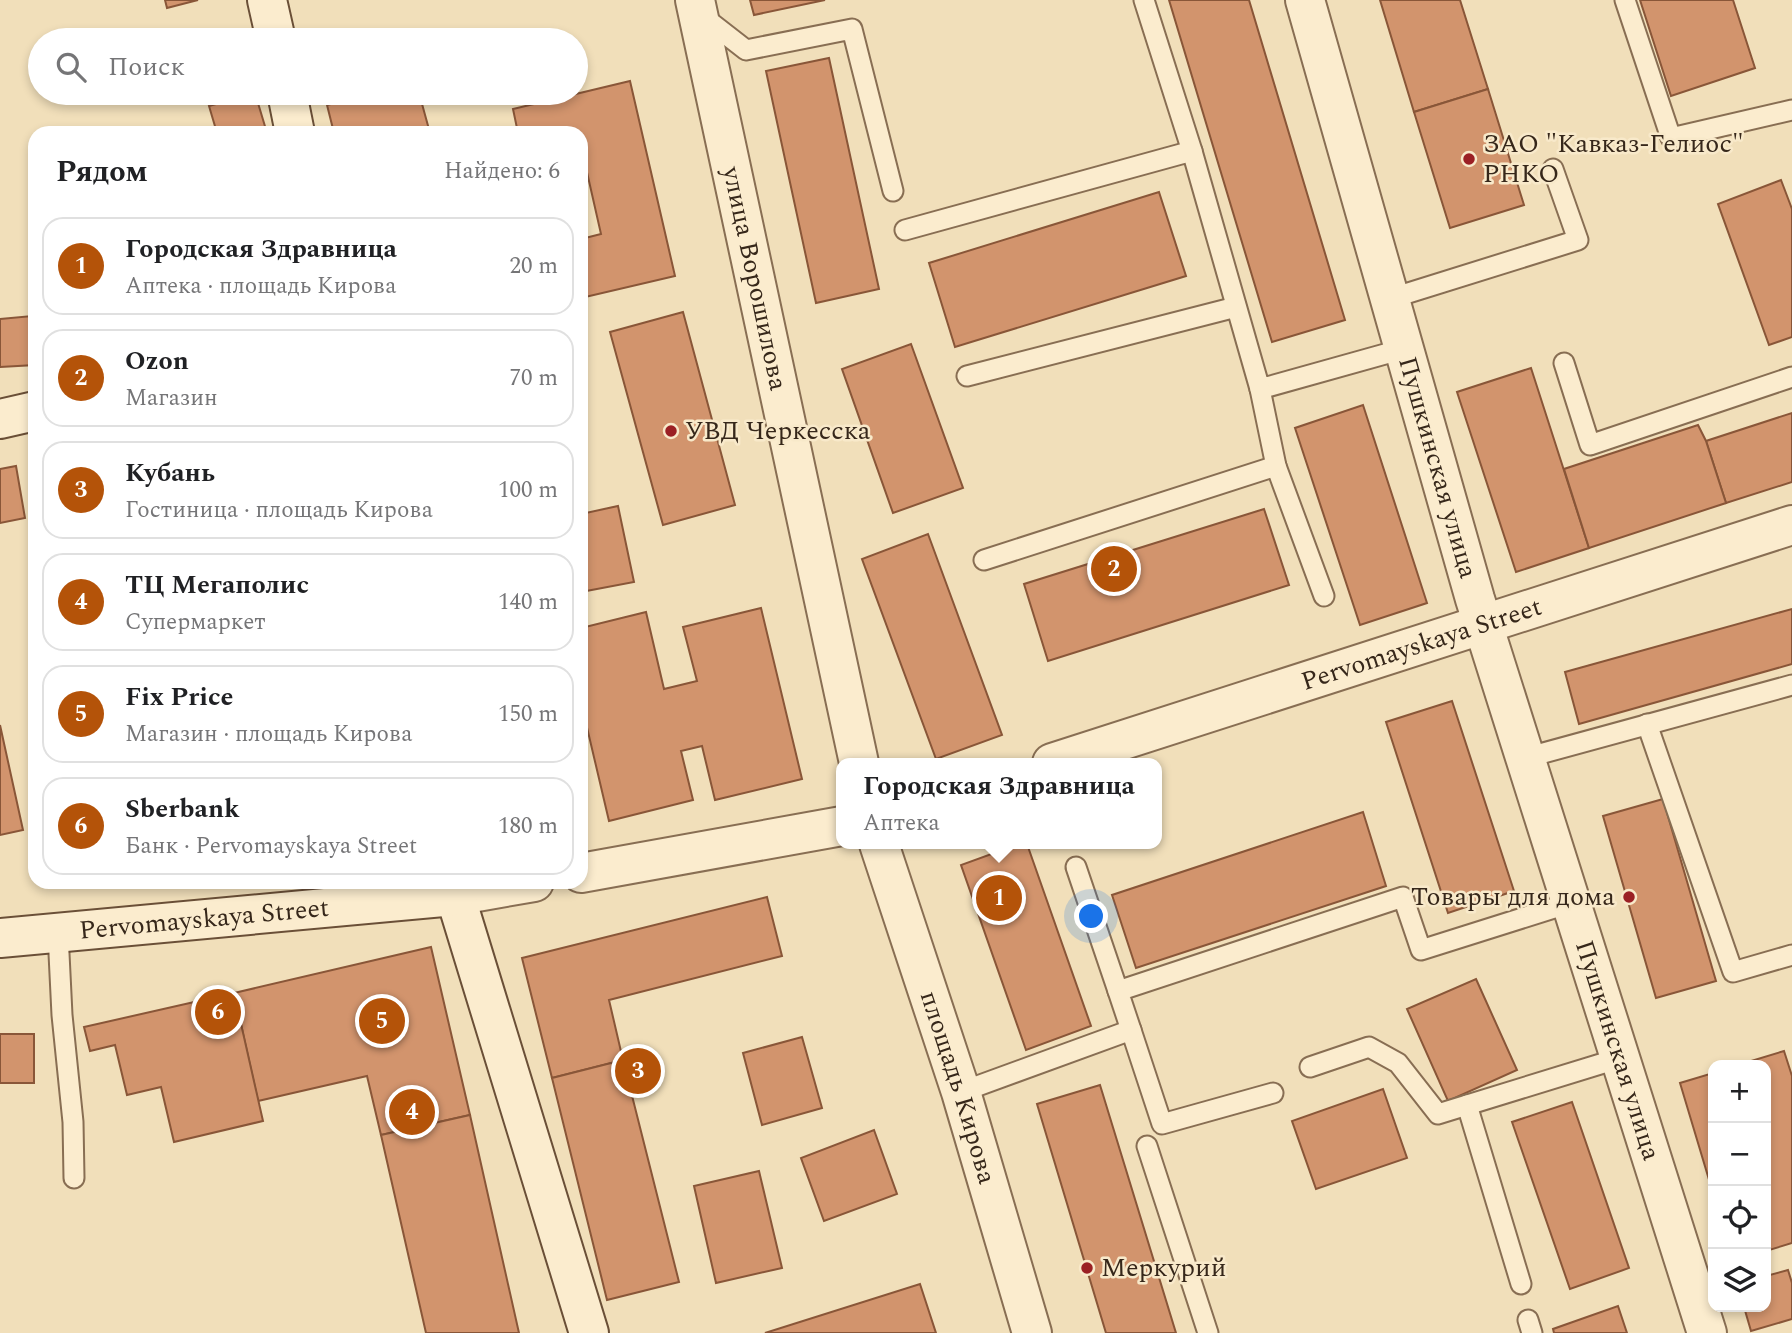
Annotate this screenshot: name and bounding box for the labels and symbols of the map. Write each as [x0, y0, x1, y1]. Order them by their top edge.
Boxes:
place label: ЗАО "Кавказ-Гелиос" РНКО [1483, 124, 1744, 194]
marker: ЗАО "Кавказ-Гелиос" РНКО [1461, 151, 1477, 167]
street label: улица Ворошилова [711, 162, 798, 395]
street label: Пушкинская улица [1387, 352, 1488, 583]
place label: УВД Черкесска [685, 411, 871, 451]
marker: УВД Черкесска [663, 423, 679, 439]
pin: 2 [1091, 543, 1137, 595]
street label: Pervomayskaya Street [1296, 587, 1547, 702]
pin: 1 [976, 872, 1022, 924]
place label: Товары для дома [1411, 877, 1615, 917]
street label: Pervomayskaya Street [77, 888, 331, 951]
marker: Товары для дома [1621, 889, 1637, 905]
your location [1074, 899, 1108, 933]
street label: Пушкинская улица [1564, 935, 1671, 1166]
pin: 6 [195, 986, 241, 1038]
street label: площадь Кирова [909, 986, 1007, 1189]
pin: 5 [359, 995, 405, 1047]
pin: 3 [615, 1045, 661, 1097]
pin: 4 [389, 1086, 435, 1138]
place label: Меркурий [1101, 1248, 1226, 1288]
marker: Меркурий [1079, 1260, 1095, 1276]

